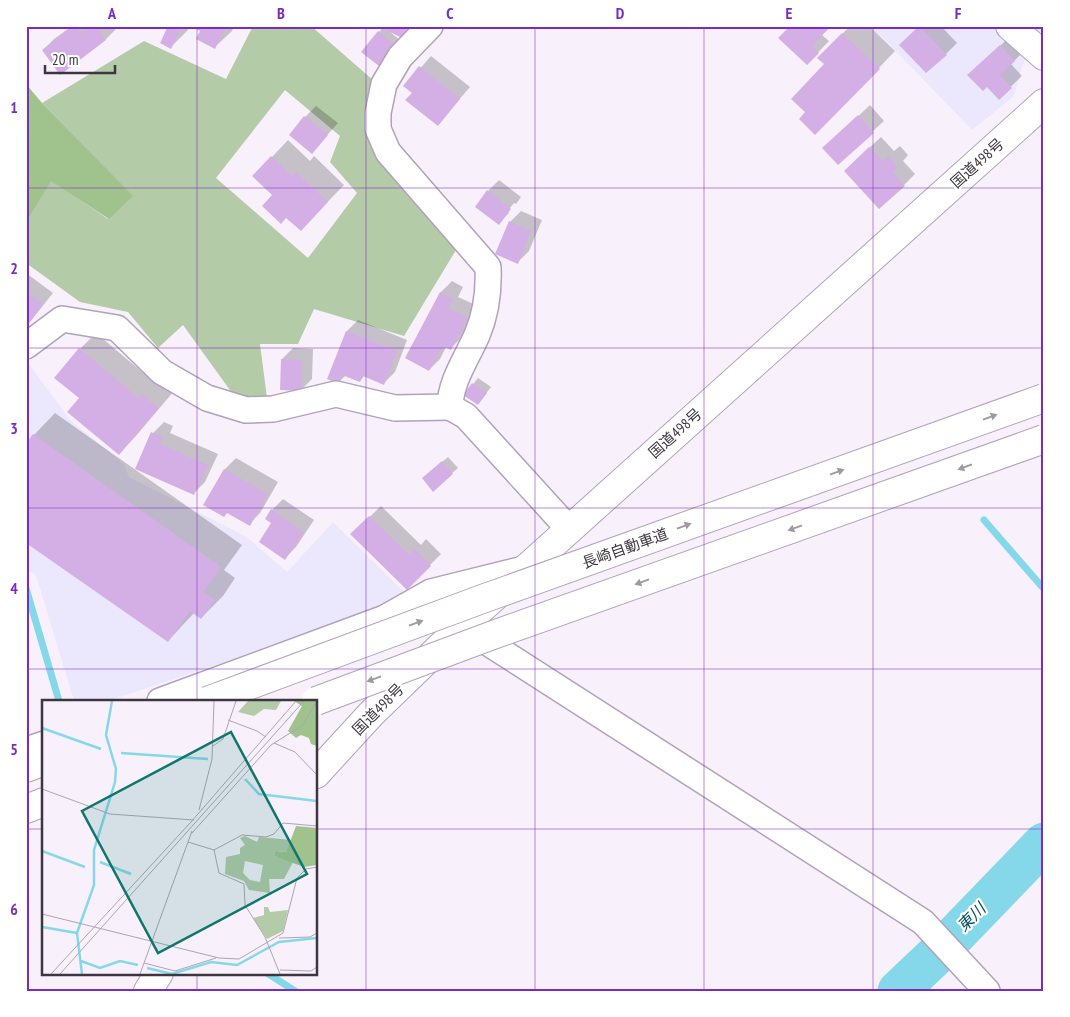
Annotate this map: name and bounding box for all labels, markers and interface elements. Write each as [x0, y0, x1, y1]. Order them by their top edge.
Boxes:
text: A [107, 3, 117, 23]
text: B [277, 3, 285, 23]
text: C [446, 3, 454, 23]
text: D [616, 3, 625, 23]
text: E [786, 3, 793, 23]
text: F [955, 3, 962, 23]
scale bar [45, 42, 115, 74]
text: 20 m [52, 50, 78, 69]
text: 1 [10, 97, 18, 117]
street label: 国道498号 [946, 134, 1008, 192]
text: 2 [10, 258, 18, 278]
street label: 国道498号 [644, 404, 706, 462]
one-way arrow [983, 413, 998, 420]
text: 3 [10, 418, 18, 438]
one-way arrow [957, 464, 972, 472]
one-way arrow [830, 468, 845, 475]
one-way arrow [677, 522, 692, 529]
street label: 長崎自動車道 [579, 524, 671, 572]
one-way arrow [787, 524, 802, 532]
text: 4 [10, 578, 18, 598]
one-way arrow [634, 578, 649, 586]
one-way arrow [409, 619, 424, 626]
one-way arrow [366, 675, 381, 683]
street label: 国道498号 [348, 679, 408, 739]
inset map [42, 700, 318, 974]
text: 5 [10, 739, 18, 759]
water label: 東川 [953, 897, 991, 935]
text: 6 [10, 899, 18, 919]

